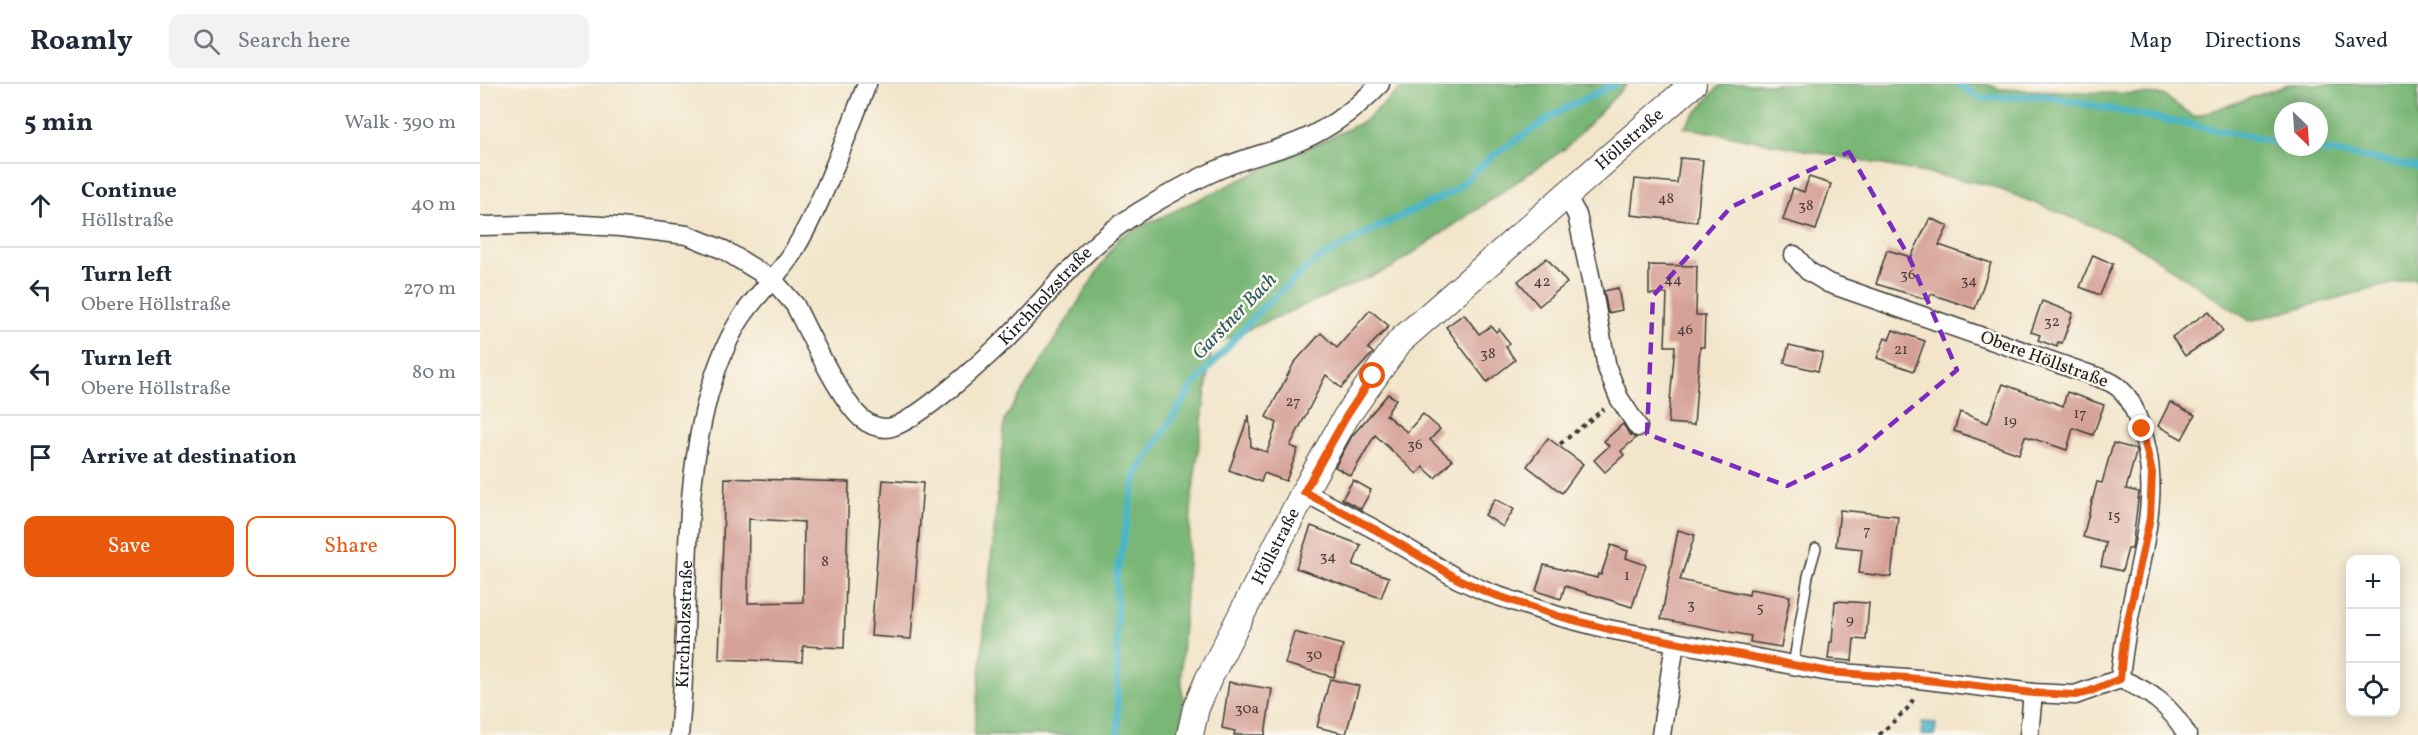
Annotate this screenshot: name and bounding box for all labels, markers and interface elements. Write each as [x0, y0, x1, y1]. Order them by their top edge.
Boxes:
search box [169, 14, 589, 68]
text: Roamly [30, 22, 133, 61]
icon: search [190, 25, 223, 58]
text: Search here [238, 26, 350, 57]
text: Map [2130, 27, 2172, 56]
text: Directions [2205, 27, 2301, 56]
text: Saved [2334, 27, 2388, 56]
north arrow [2274, 102, 2328, 156]
street label: Höllstraße [1590, 103, 1669, 176]
text: 5 min [24, 105, 93, 141]
text: Walk · 390 m [344, 109, 456, 137]
text: Continue [81, 176, 177, 207]
icon: ahead [24, 189, 57, 222]
house number: 48 [1658, 189, 1674, 210]
text: 40 m [411, 191, 456, 219]
house number: 38 [1798, 196, 1814, 217]
text: Höllstraße [81, 207, 174, 235]
street label: Kirchholzstraße [993, 241, 1098, 352]
text: Turn left [81, 260, 172, 291]
house number: 36 [1900, 265, 1916, 286]
water label: Garstner Bach [1186, 267, 1284, 367]
house number: 44 [1664, 270, 1682, 291]
house number: 34 [1961, 271, 1977, 292]
house number: 42 [1533, 272, 1551, 293]
icon: left [24, 273, 57, 306]
text: 270 m [403, 275, 456, 303]
text: Obere Höllstraße [81, 291, 231, 319]
house number: 32 [2044, 312, 2060, 333]
house number: 46 [1677, 320, 1693, 341]
street label: Obere Höllstraße [1976, 325, 2112, 395]
house number: 21 [1894, 340, 1908, 361]
text: Turn left [81, 344, 172, 375]
house number: 38 [1480, 344, 1496, 365]
icon: left [24, 357, 57, 390]
text: 80 m [412, 359, 456, 387]
route start [1359, 362, 1385, 388]
text: Obere Höllstraße [81, 375, 231, 403]
house number: 27 [1286, 392, 1300, 413]
house number: 17 [2073, 404, 2087, 425]
house number: 19 [2003, 411, 2017, 432]
route end [2128, 415, 2154, 441]
house number: 36 [1407, 435, 1423, 456]
icon: arrive [24, 441, 57, 474]
text: Arrive at destination [81, 442, 297, 473]
street label: Höllstraße [1246, 504, 1306, 589]
house number: 15 [2107, 506, 2121, 527]
button: Save [24, 516, 234, 577]
button: Share [246, 516, 456, 577]
house number: 7 [1863, 521, 1871, 542]
house number: 34 [1320, 547, 1336, 568]
house number: 8 [821, 552, 829, 573]
map controls [2346, 555, 2400, 717]
button: + [2346, 555, 2400, 609]
street label: Kirchholzstraße [670, 560, 700, 689]
house number: 1 [1624, 566, 1630, 587]
house number: 3 [1687, 595, 1695, 616]
house number: 5 [1756, 598, 1764, 619]
button: − [2346, 609, 2400, 663]
house number: 9 [1846, 610, 1854, 631]
house number: 30 [1306, 645, 1322, 666]
button: locate [2346, 663, 2400, 717]
house number: 30a [1235, 699, 1259, 720]

